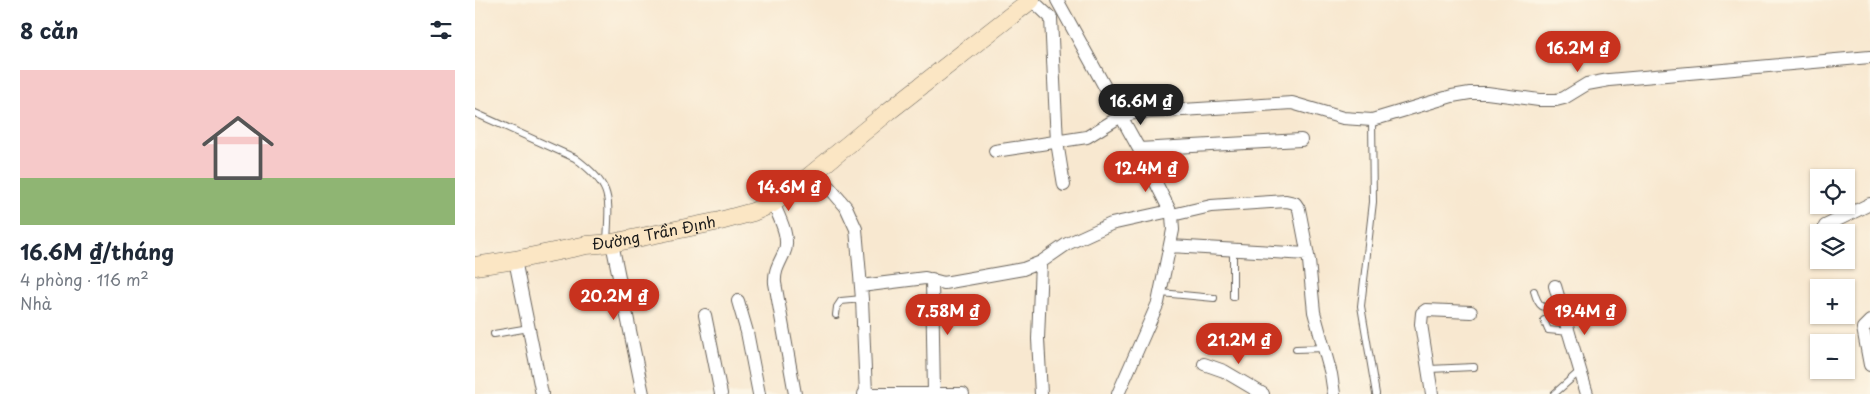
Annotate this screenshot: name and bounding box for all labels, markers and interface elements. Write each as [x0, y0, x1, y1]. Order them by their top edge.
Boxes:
text: 8 căn [20, 14, 78, 46]
icon: filters [427, 16, 455, 44]
pin: 16.2M ₫ [1532, 30, 1624, 73]
text: 16.2M ₫ [1547, 35, 1609, 59]
pin: 16.6M ₫ [1095, 84, 1187, 126]
text: 16.6M ₫ [1110, 88, 1172, 112]
icon: home [193, 103, 283, 193]
pin: 12.4M ₫ [1100, 150, 1192, 193]
text: 12.4M ₫ [1115, 155, 1177, 179]
map controls [1810, 169, 1855, 379]
button: locate [1810, 169, 1855, 214]
pin: 14.6M ₫ [743, 170, 835, 212]
text: 14.6M ₫ [757, 174, 821, 198]
street label: Đường Trần Định [591, 209, 718, 255]
button: layers [1810, 224, 1855, 269]
text: 16.6M ₫/tháng [20, 235, 174, 267]
text: 4 phòng · 116 m² [20, 267, 149, 291]
pin: 20.2M ₫ [568, 278, 660, 321]
button: + [1810, 279, 1855, 324]
text: 20.2M ₫ [580, 283, 648, 307]
text: Nhà [20, 291, 52, 315]
pin: 7.58M ₫ [902, 294, 994, 336]
pin: 19.4M ₫ [1539, 294, 1631, 336]
text: 7.58M ₫ [917, 298, 979, 322]
text: 19.4M ₫ [1554, 298, 1616, 322]
pin: 21.2M ₫ [1193, 322, 1285, 365]
text: 21.2M ₫ [1207, 327, 1271, 351]
button: − [1810, 334, 1855, 379]

